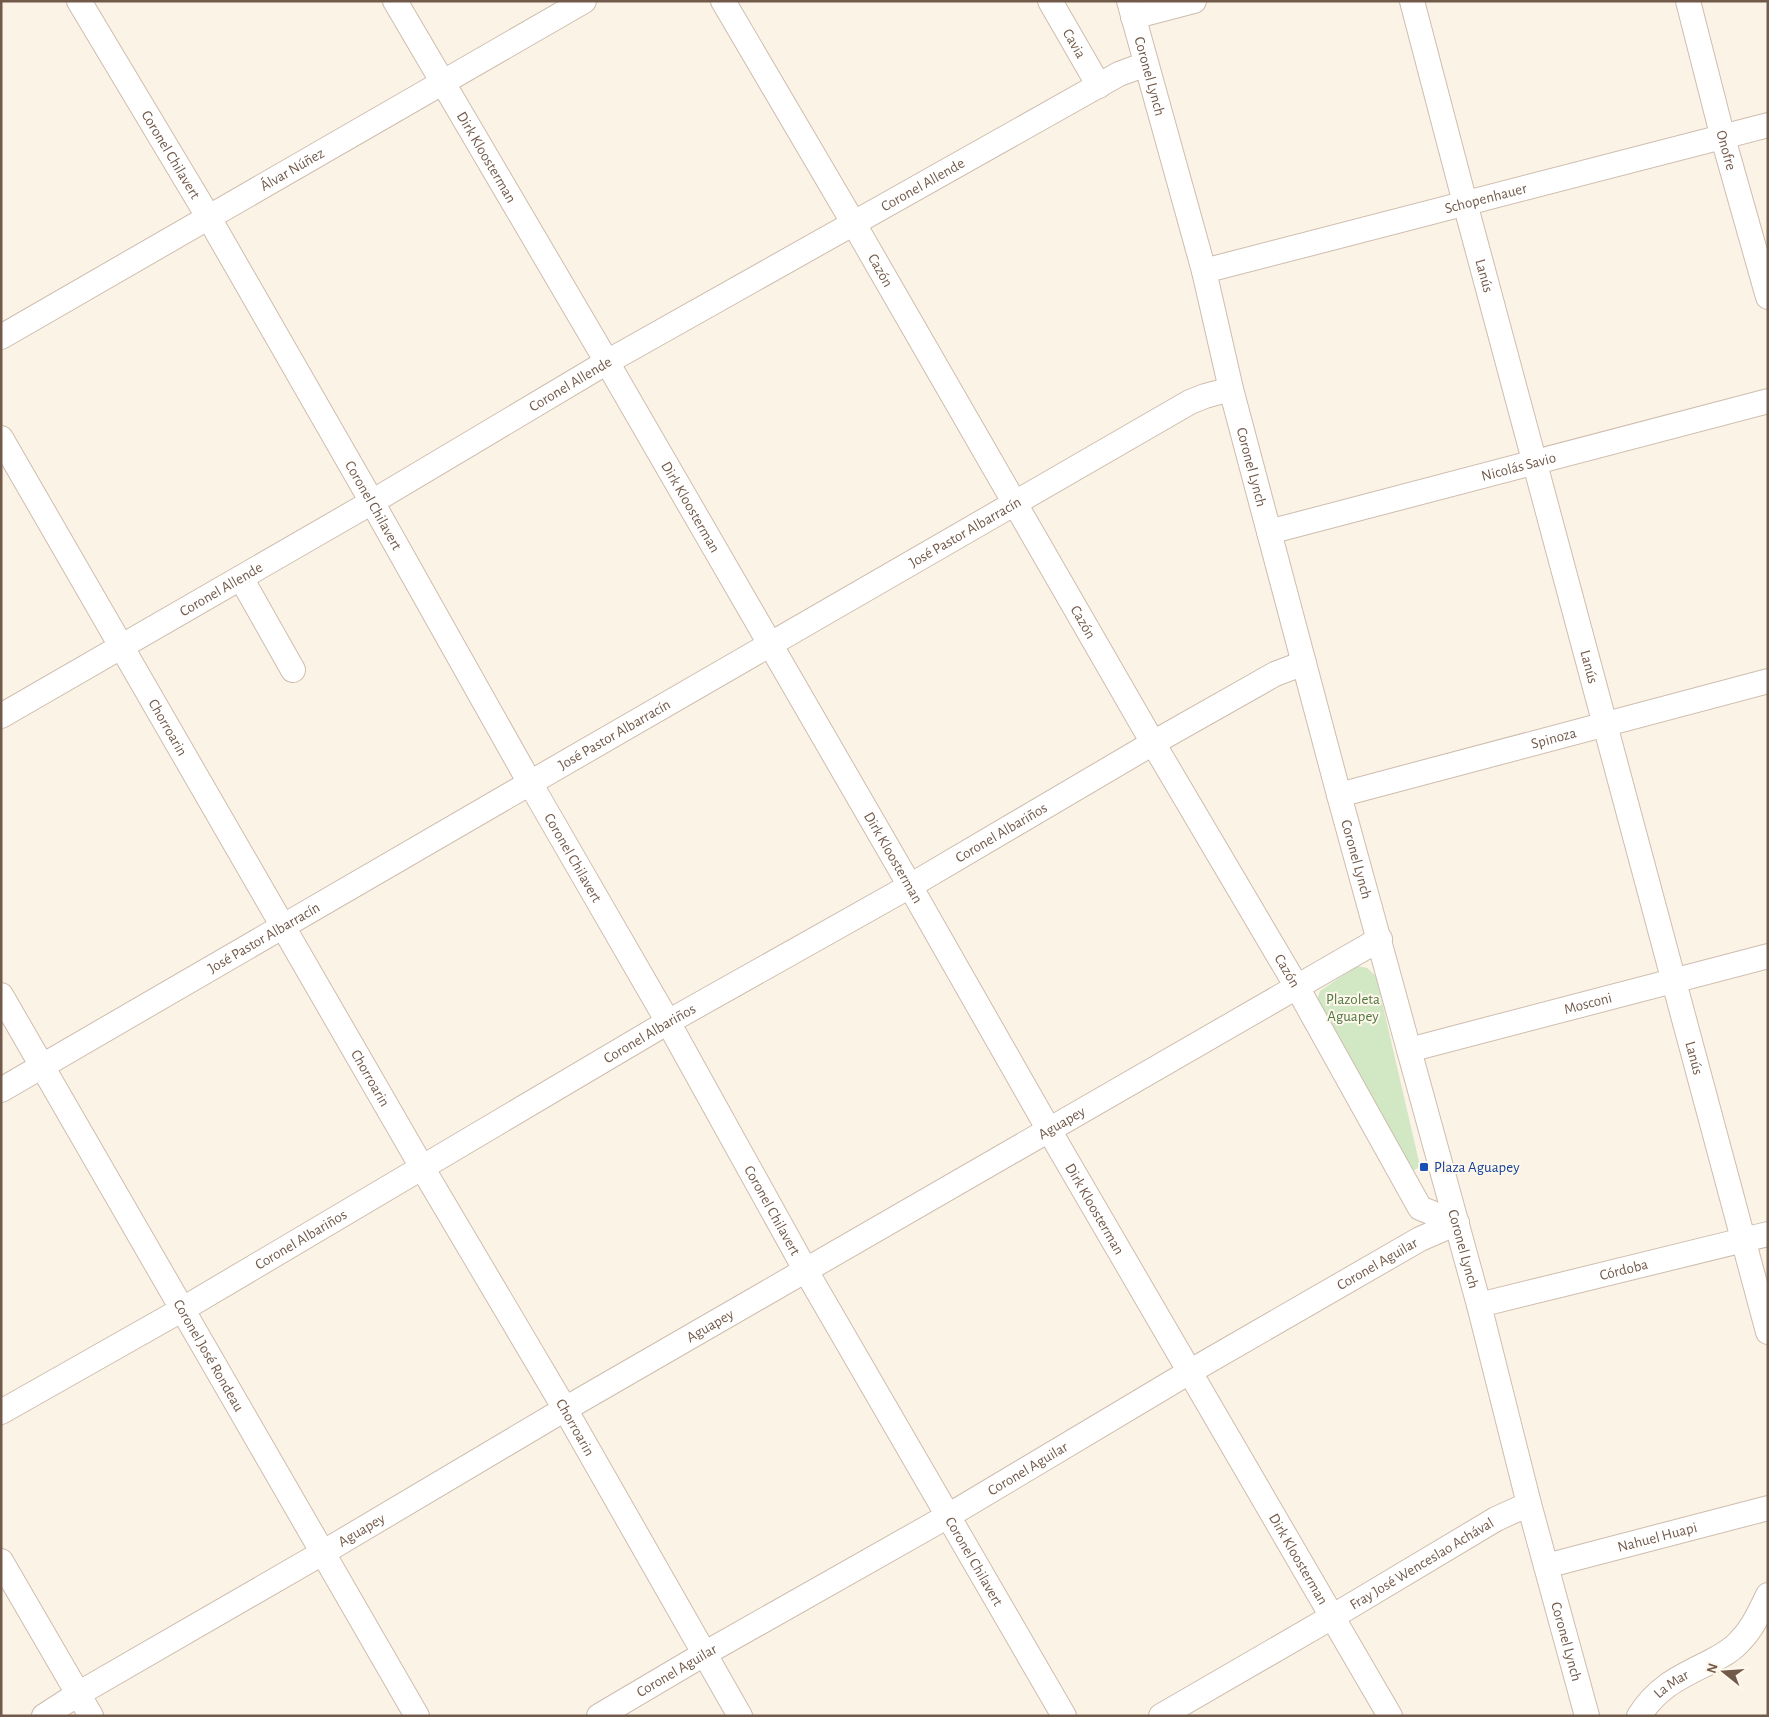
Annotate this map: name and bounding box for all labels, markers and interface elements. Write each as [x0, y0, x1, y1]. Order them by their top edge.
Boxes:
street label: Cavia [1060, 26, 1089, 61]
street label: Coronel Lynch [1132, 35, 1168, 117]
street label: Coronel Chilavert [139, 108, 203, 202]
street label: Dirk Kloosterman [454, 109, 519, 205]
street label: Onofre [1714, 129, 1739, 172]
street label: Álvar Núñez [257, 145, 327, 193]
street label: Coronel Allende [878, 155, 967, 214]
street label: Schopenhauer [1443, 180, 1529, 216]
street label: Cazón [865, 251, 896, 289]
street label: Lanús [1473, 257, 1496, 294]
street label: Coronel Allende [526, 354, 614, 414]
street label: Coronel Lynch [1234, 426, 1269, 508]
street label: Nicolás Savio [1480, 450, 1558, 483]
street label: Coronel Chilavert [342, 458, 405, 553]
street label: Dirk Kloosterman [659, 459, 723, 555]
street label: José Pastor Albarracín [907, 494, 1024, 570]
street label: Coronel Allende [177, 559, 265, 619]
street label: Cazón [1068, 603, 1099, 641]
street label: Lanús [1578, 648, 1601, 685]
street label: Chorroarin [146, 696, 190, 758]
street label: José Pastor Albarracín [556, 696, 673, 772]
street label: Spinoza [1529, 725, 1578, 751]
street label: Coronel Albariños [953, 800, 1050, 865]
street label: Dirk Kloosterman [861, 809, 926, 906]
street label: Coronel Chilavert [542, 811, 605, 905]
street label: Coronel Lynch [1339, 818, 1375, 900]
street label: José Pastor Albarracín [206, 899, 322, 976]
street label: Cazón [1272, 952, 1303, 990]
street label: Mosconi [1562, 990, 1614, 1017]
park label: Plazoleta Aguapey [1326, 992, 1380, 1024]
street label: Coronel Albariños [601, 1001, 698, 1066]
street label: Lanús [1683, 1040, 1706, 1076]
street label: Chorroarin [348, 1047, 393, 1109]
street label: Aguapey [1035, 1103, 1088, 1142]
place label: Plaza Aguapey [1434, 1160, 1520, 1175]
street label: Dirk Kloosterman [1063, 1161, 1127, 1257]
marker: Plaza Aguapey [1418, 1161, 1430, 1173]
street label: Coronel Chilavert [742, 1163, 803, 1258]
street label: Coronel Albariños [252, 1206, 349, 1272]
street label: Coronel Lynch [1446, 1208, 1482, 1290]
street label: Coronel Aguilar [1334, 1235, 1420, 1293]
street label: Córdoba [1598, 1256, 1650, 1283]
street label: Coronel José Rondeau [171, 1297, 247, 1414]
street label: Aguapey [684, 1306, 736, 1345]
street label: Chorroarin [553, 1396, 598, 1458]
street label: Coronel Aguilar [985, 1439, 1070, 1498]
street label: Aguapey [335, 1510, 388, 1549]
street label: Dirk Kloosterman [1266, 1511, 1331, 1607]
street label: Coronel Chilavert [943, 1514, 1006, 1609]
street label: Fray José Wenceslao Achával [1347, 1515, 1496, 1612]
street label: Nahuel Huapi [1616, 1519, 1699, 1554]
street label: Coronel Lynch [1549, 1600, 1585, 1683]
street label: Coronel Aguilar [634, 1641, 719, 1700]
north arrow [1699, 1647, 1749, 1697]
text: N [1704, 1662, 1721, 1675]
street label: La Mar [1651, 1667, 1691, 1701]

